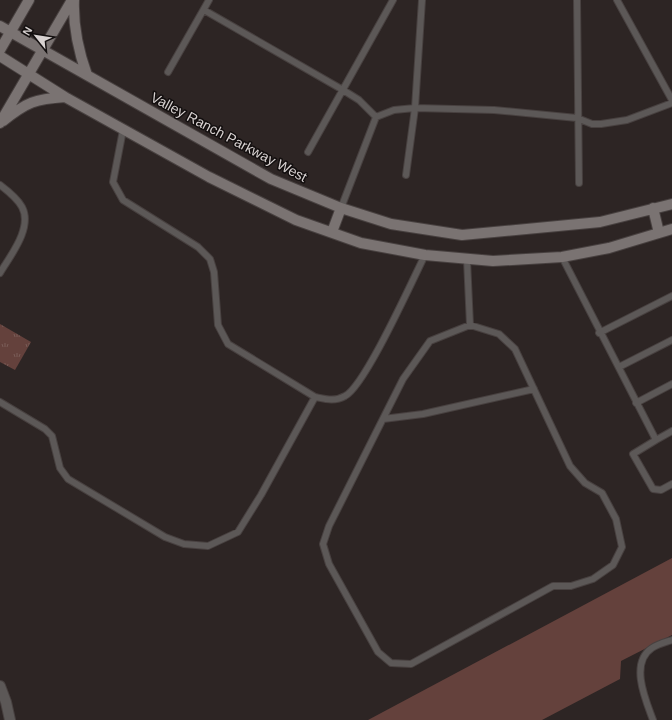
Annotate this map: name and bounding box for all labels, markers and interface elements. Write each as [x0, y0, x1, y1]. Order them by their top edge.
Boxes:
north arrow [16, 16, 56, 56]
text: N [20, 25, 35, 37]
street label: Valley Ranch Parkway West [148, 89, 310, 185]

